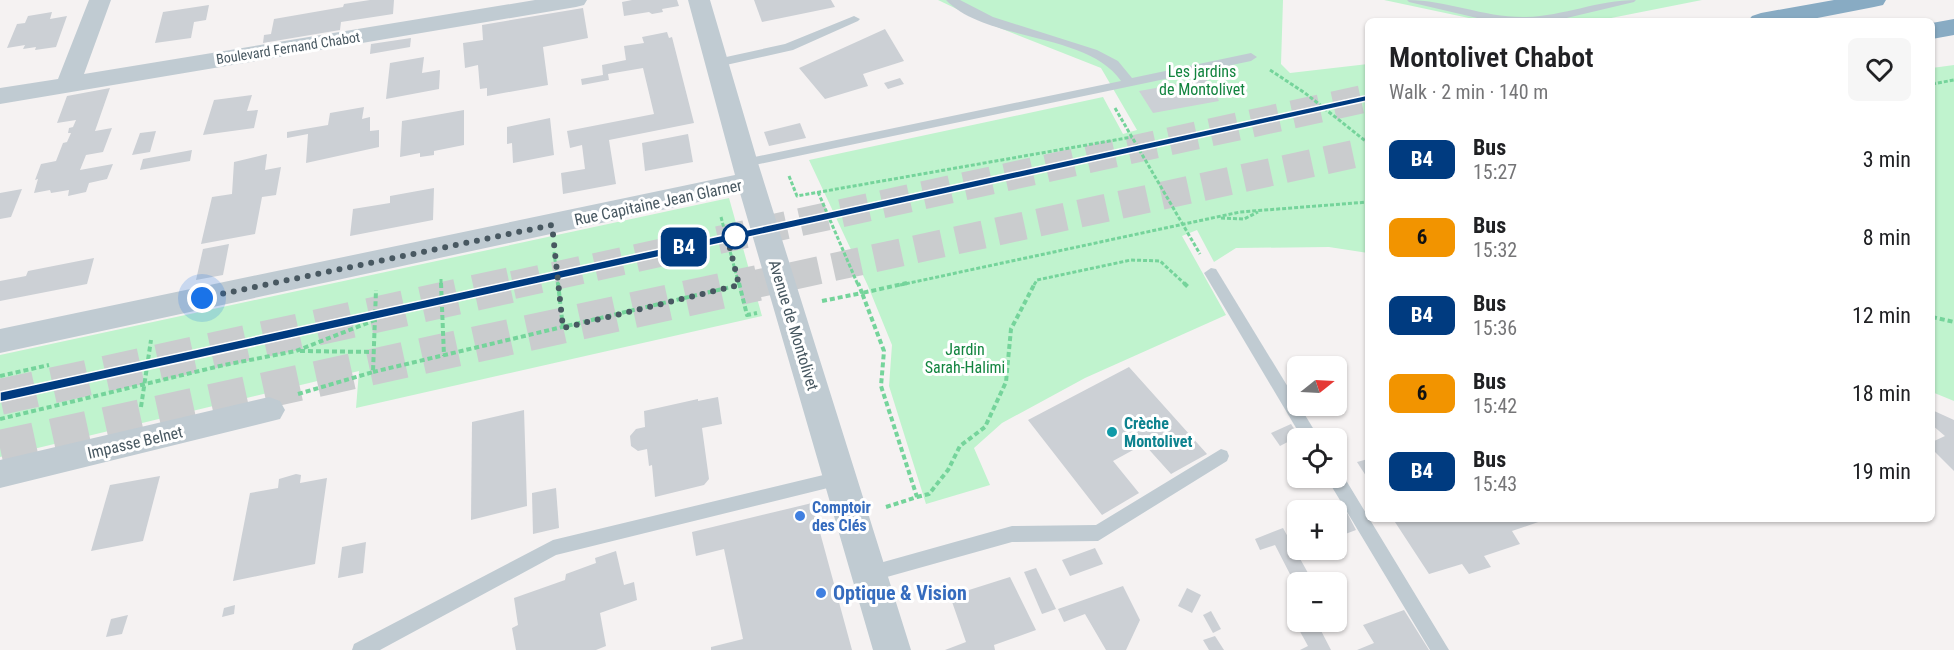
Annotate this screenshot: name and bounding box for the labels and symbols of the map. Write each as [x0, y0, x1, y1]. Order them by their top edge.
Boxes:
street label: Boulevard Fernand Chabot [215, 29, 361, 67]
park label: Les jardins de Montolivet [1159, 62, 1245, 99]
street label: Rue Capitaine Jean Glarner [573, 175, 744, 230]
unlabelled marker [722, 223, 748, 249]
line badge: B4 [657, 228, 711, 266]
street label: Avenue de Montolivet [765, 258, 823, 393]
your location [187, 283, 217, 313]
park label: Jardin Sarah-Halimi [925, 340, 1005, 377]
north arrow [1287, 356, 1347, 416]
place label: Crèche Montolivet [1124, 414, 1192, 451]
street label: Impasse Belnet [86, 422, 185, 463]
marker: Crèche Montolivet [1105, 425, 1119, 439]
place label: Comptoir des Clés [812, 498, 871, 535]
marker: Comptoir des Clés [793, 509, 807, 523]
place label: Optique & Vision [833, 581, 967, 605]
marker: Optique & Vision [814, 586, 828, 600]

